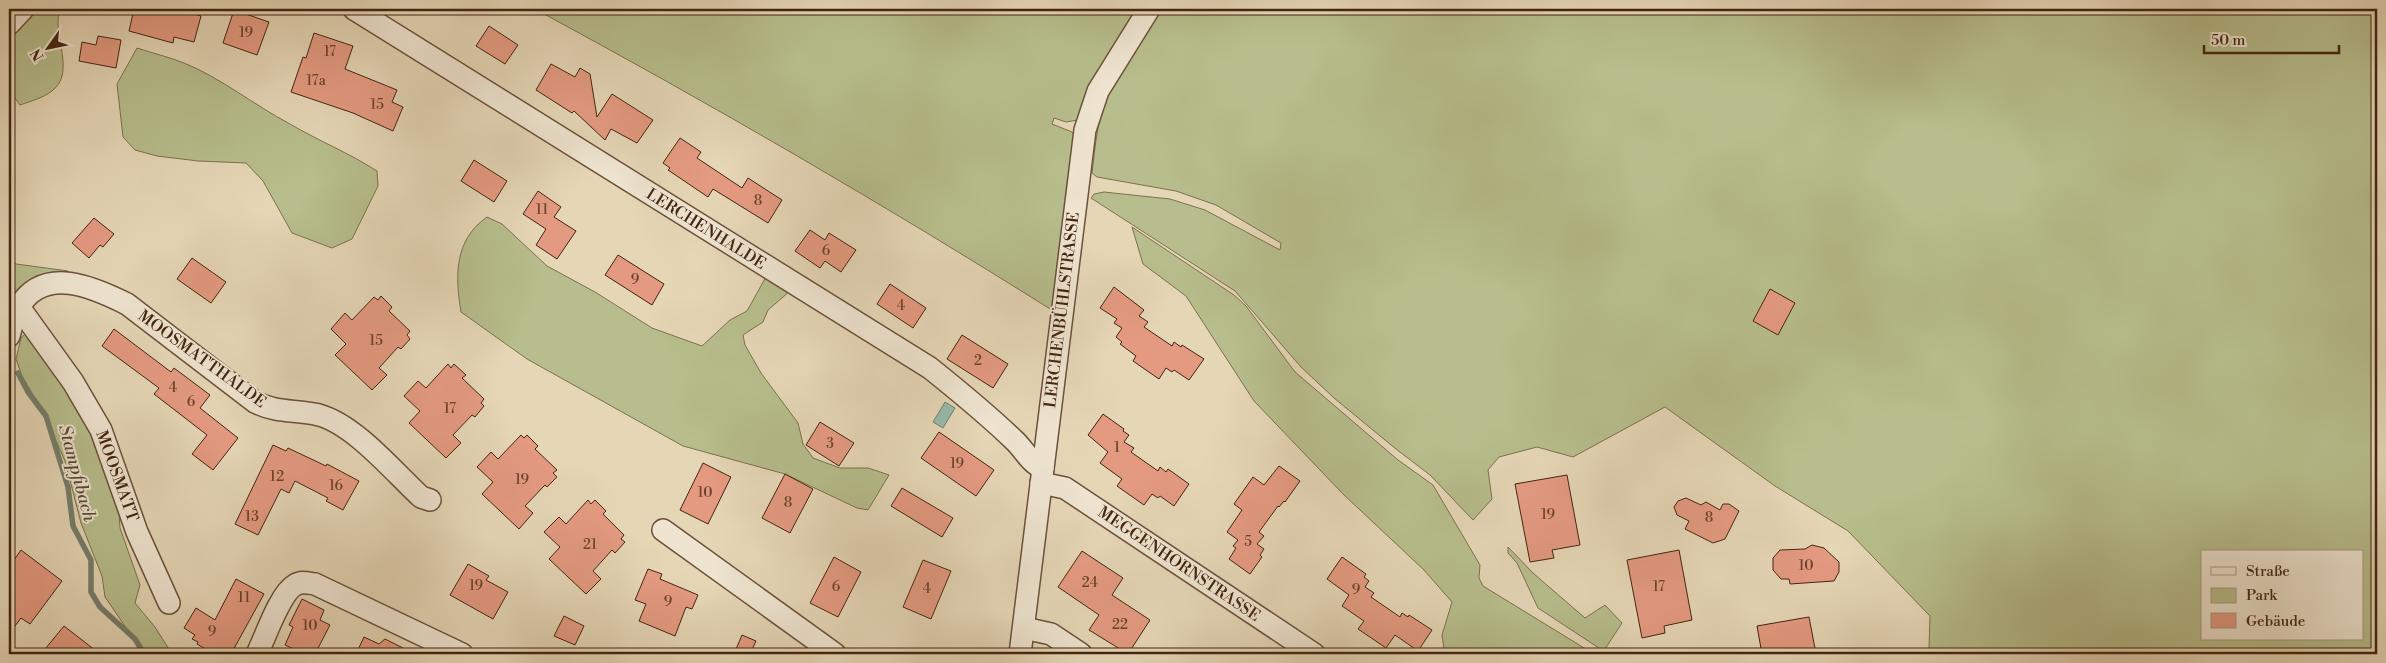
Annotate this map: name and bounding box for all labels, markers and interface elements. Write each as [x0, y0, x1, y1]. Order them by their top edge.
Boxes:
north arrow [22, 22, 72, 72]
scale bar [2204, 22, 2338, 54]
house number: 19 [239, 24, 253, 42]
text: 50 m [2211, 31, 2245, 50]
house number: 17 [324, 43, 336, 61]
text: N [27, 45, 49, 64]
house number: 17a [306, 72, 327, 90]
house number: 15 [370, 96, 384, 114]
street label: LERCHENHALDE [642, 184, 770, 274]
house number: 8 [754, 192, 762, 210]
house number: 11 [536, 201, 548, 219]
street label: LERCHENBÜHLSTRASSE [1038, 211, 1084, 409]
house number: 6 [822, 242, 831, 260]
house number: 9 [631, 271, 639, 289]
house number: 4 [897, 297, 905, 315]
street label: MOOSMATTHALDE [134, 306, 270, 412]
house number: 15 [369, 332, 383, 350]
house number: 2 [974, 352, 982, 370]
house number: 4 [169, 379, 177, 397]
house number: 6 [187, 393, 196, 411]
house number: 17 [444, 400, 456, 418]
water label: Stampfibach [53, 422, 101, 525]
street label: MOOSMATT [91, 428, 143, 524]
house number: 3 [826, 435, 834, 453]
house number: 1 [1114, 439, 1120, 457]
house number: 19 [950, 455, 964, 473]
house number: 12 [270, 468, 284, 486]
house number: 19 [515, 471, 529, 489]
house number: 16 [329, 477, 344, 495]
house number: 10 [698, 484, 712, 502]
house number: 8 [784, 494, 792, 512]
street label: MEGGENHORNSTRASSE [1094, 502, 1264, 626]
house number: 19 [1541, 506, 1555, 524]
house number: 13 [245, 508, 259, 526]
house number: 8 [1705, 509, 1713, 527]
house number: 5 [1244, 533, 1252, 551]
house number: 21 [583, 536, 597, 554]
legend [2201, 550, 2364, 640]
house number: 10 [1799, 557, 1813, 575]
text: Straße [2246, 562, 2290, 581]
house number: 24 [1082, 574, 1098, 592]
house number: 19 [469, 577, 483, 595]
house number: 6 [832, 578, 841, 596]
house number: 17 [1653, 578, 1665, 596]
house number: 4 [923, 580, 931, 598]
house number: 9 [1352, 581, 1360, 599]
text: Park [2246, 586, 2278, 605]
house number: 11 [238, 589, 250, 607]
house number: 9 [664, 593, 672, 611]
text: Gebäude [2246, 612, 2305, 631]
house number: 22 [1112, 616, 1128, 634]
house number: 10 [303, 617, 317, 635]
house number: 9 [208, 623, 216, 641]

